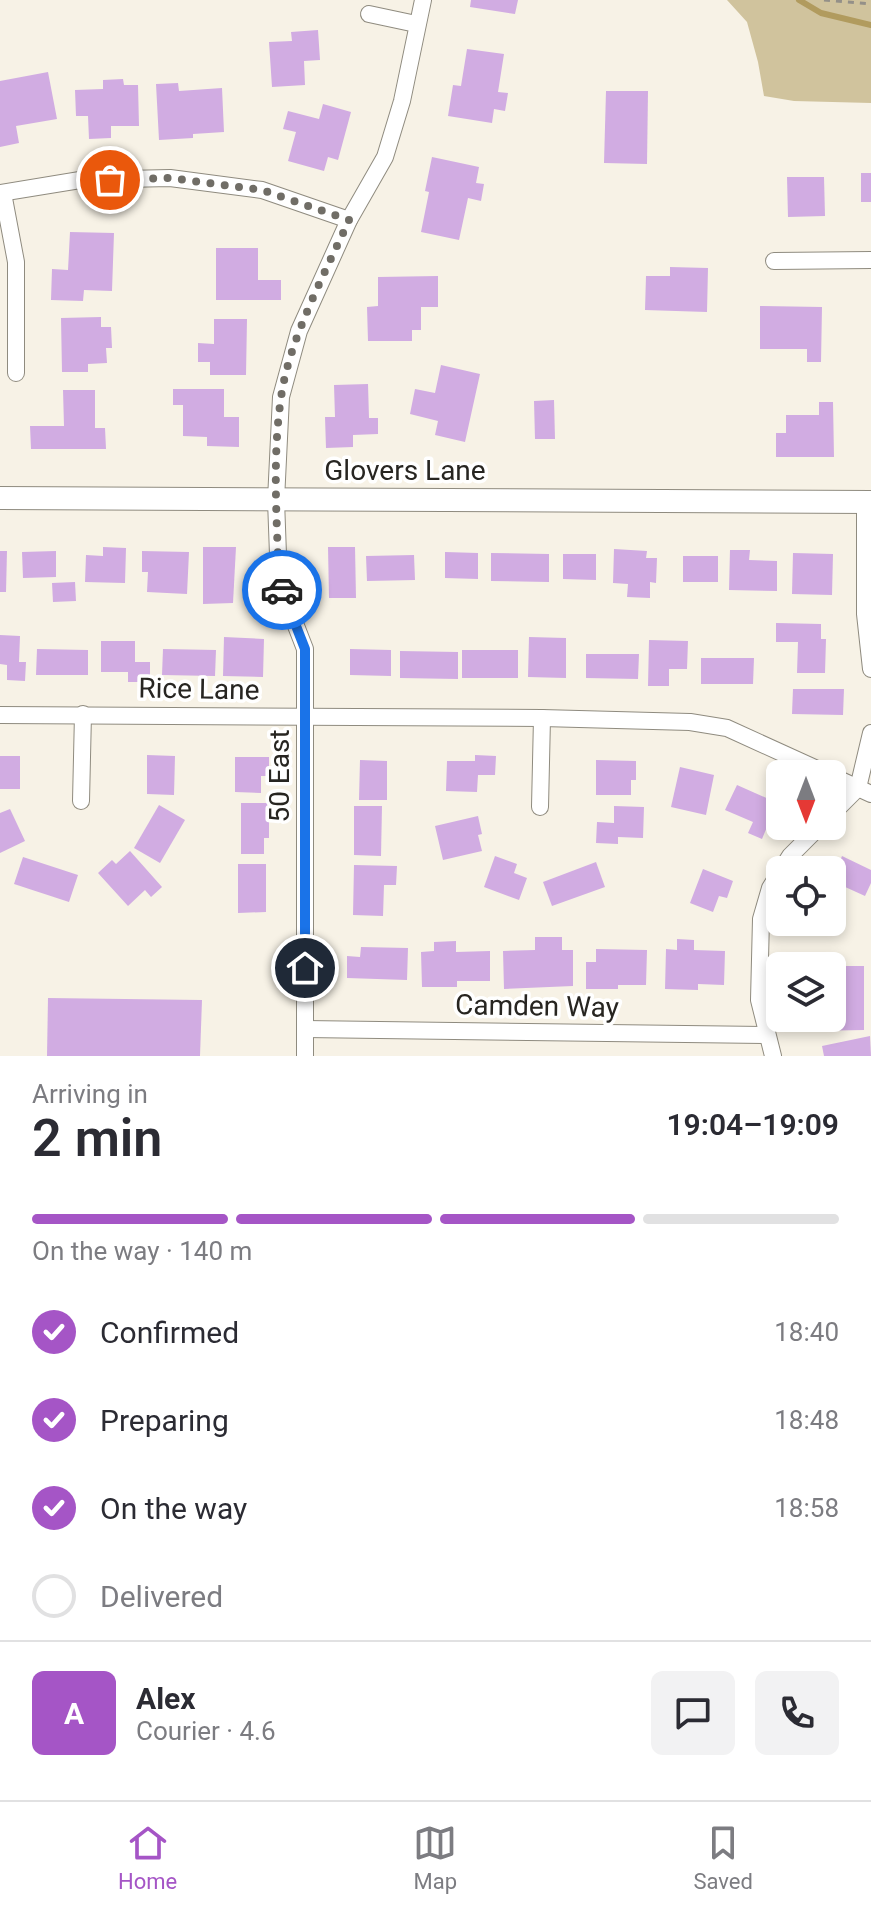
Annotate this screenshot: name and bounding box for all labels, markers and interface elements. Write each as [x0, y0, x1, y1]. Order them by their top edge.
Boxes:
pin [76, 146, 144, 214]
icon: bag [88, 158, 132, 202]
street label: Glovers Lane [324, 454, 486, 487]
courier [242, 550, 322, 630]
icon: car [260, 568, 304, 612]
street label: Rice Lane [138, 671, 260, 707]
street label: 50 East [263, 729, 296, 823]
north arrow [766, 760, 846, 840]
map controls [766, 760, 846, 1032]
button: locate [766, 856, 846, 936]
pin [271, 934, 339, 1002]
icon: home [283, 946, 327, 990]
button: layers [766, 952, 846, 1032]
street label: Camden Way [455, 988, 619, 1024]
text: Arriving in [32, 1079, 148, 1109]
text: 19:04–19:09 [666, 1107, 839, 1142]
text: 2 min [32, 1108, 162, 1169]
text: On the way · 140 m [32, 1236, 252, 1266]
icon: check [32, 1310, 76, 1354]
text: Confirmed [100, 1315, 239, 1350]
text: 18:40 [774, 1317, 839, 1347]
icon: check [32, 1398, 76, 1442]
text: Preparing [100, 1403, 229, 1438]
text: 18:48 [774, 1405, 839, 1435]
icon: check [32, 1486, 76, 1530]
text: On the way [100, 1491, 247, 1526]
text: 18:58 [774, 1493, 839, 1523]
text: Delivered [100, 1579, 223, 1614]
button: chat [651, 1671, 735, 1755]
button: phone [755, 1671, 839, 1755]
text: Alex [136, 1681, 196, 1716]
text: A [64, 1696, 84, 1731]
text: Courier · 4.6 [136, 1716, 276, 1746]
tab: Home [118, 1821, 177, 1894]
tab: Map [413, 1821, 457, 1894]
tab: Saved [693, 1821, 753, 1894]

